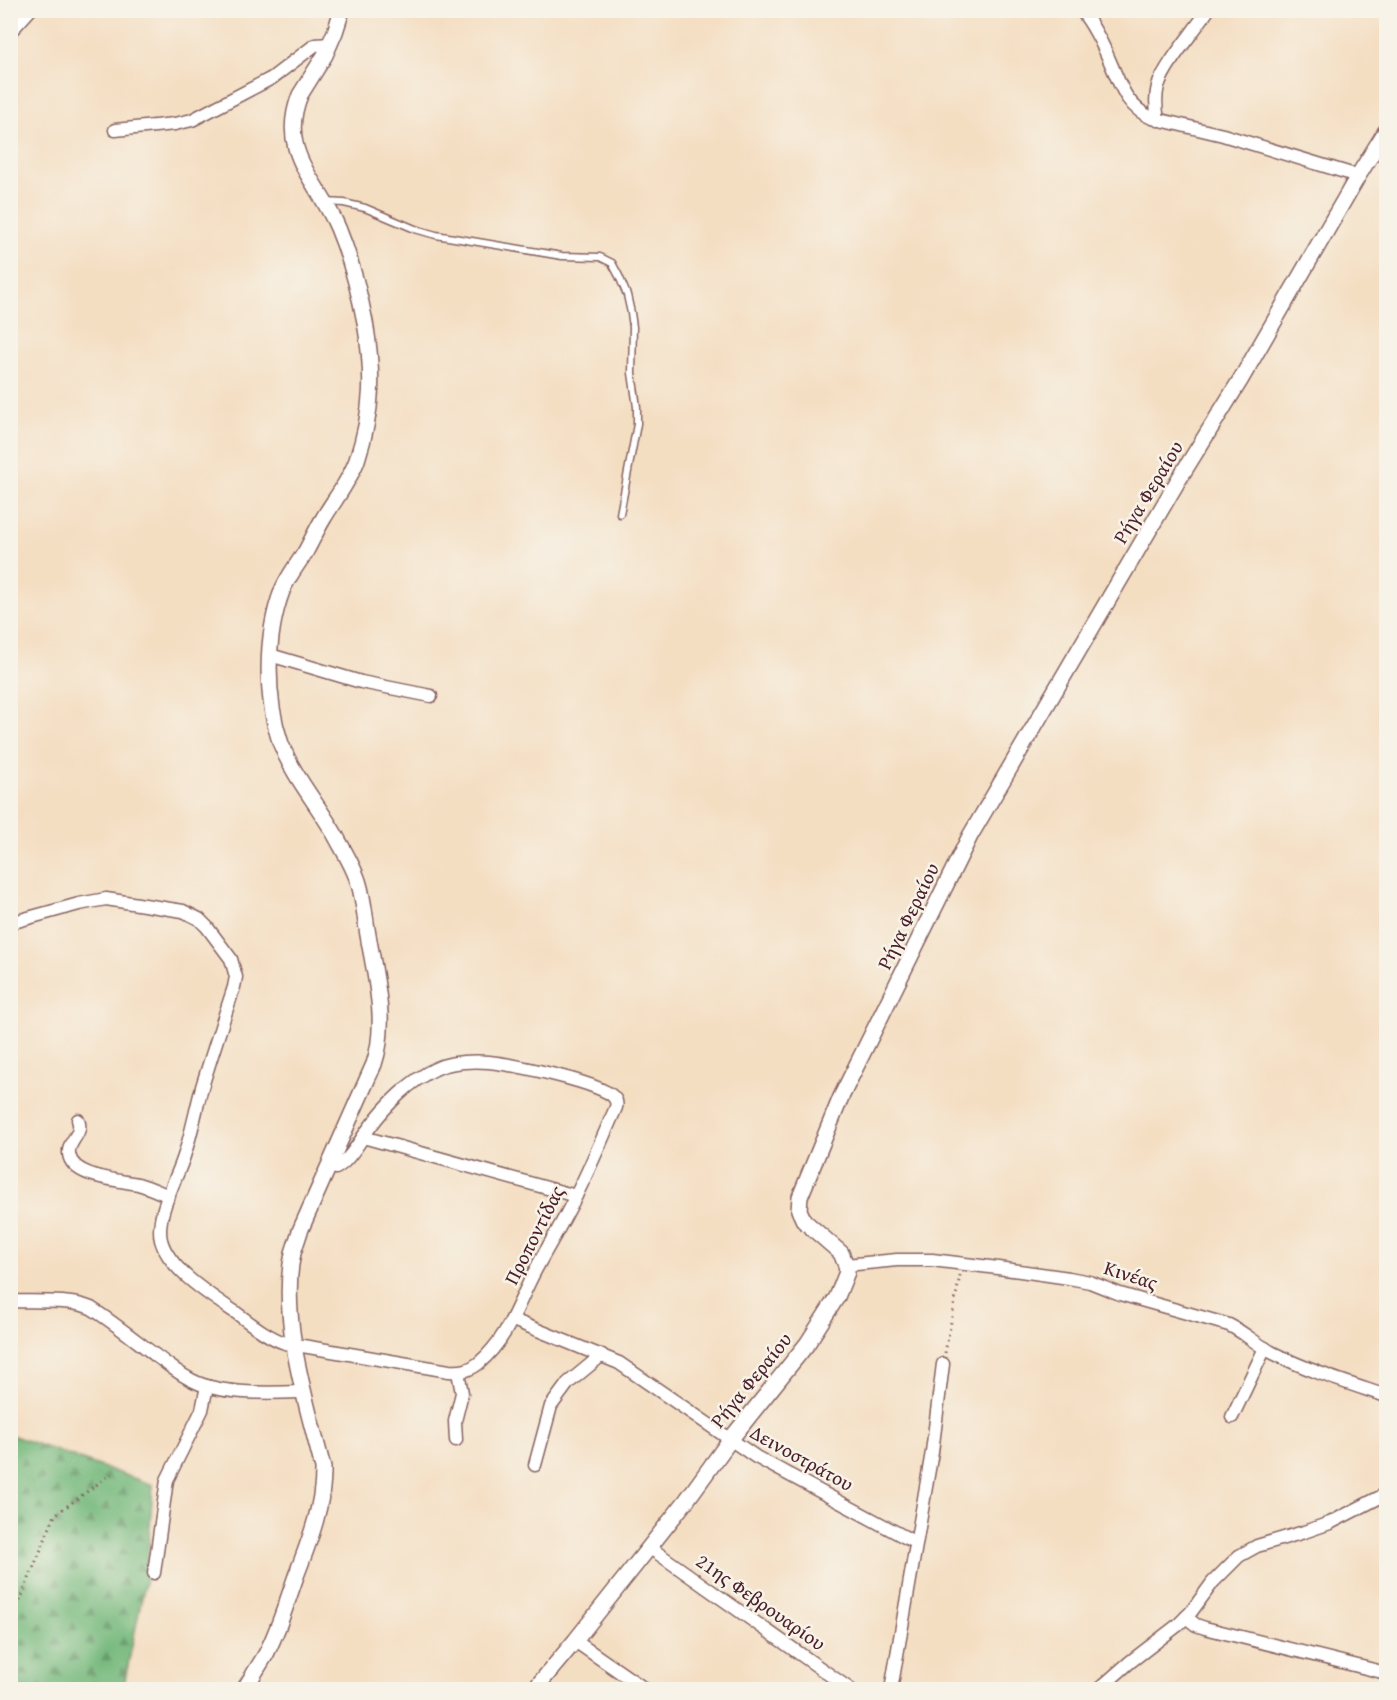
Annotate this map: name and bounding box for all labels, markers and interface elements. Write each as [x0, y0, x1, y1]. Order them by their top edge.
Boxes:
street label: Ρήγα Φεραίου [1105, 435, 1190, 549]
street label: Ρήγα Φεραίου [869, 857, 946, 974]
street label: Προποντίδας [496, 1180, 571, 1289]
street label: Κινέας [1101, 1252, 1162, 1297]
street label: Ρήγα Φεραίου [703, 1326, 798, 1434]
street label: Δεινοστράτου [745, 1417, 859, 1498]
street label: 21ης Φεβρουαρίου [691, 1546, 832, 1657]

